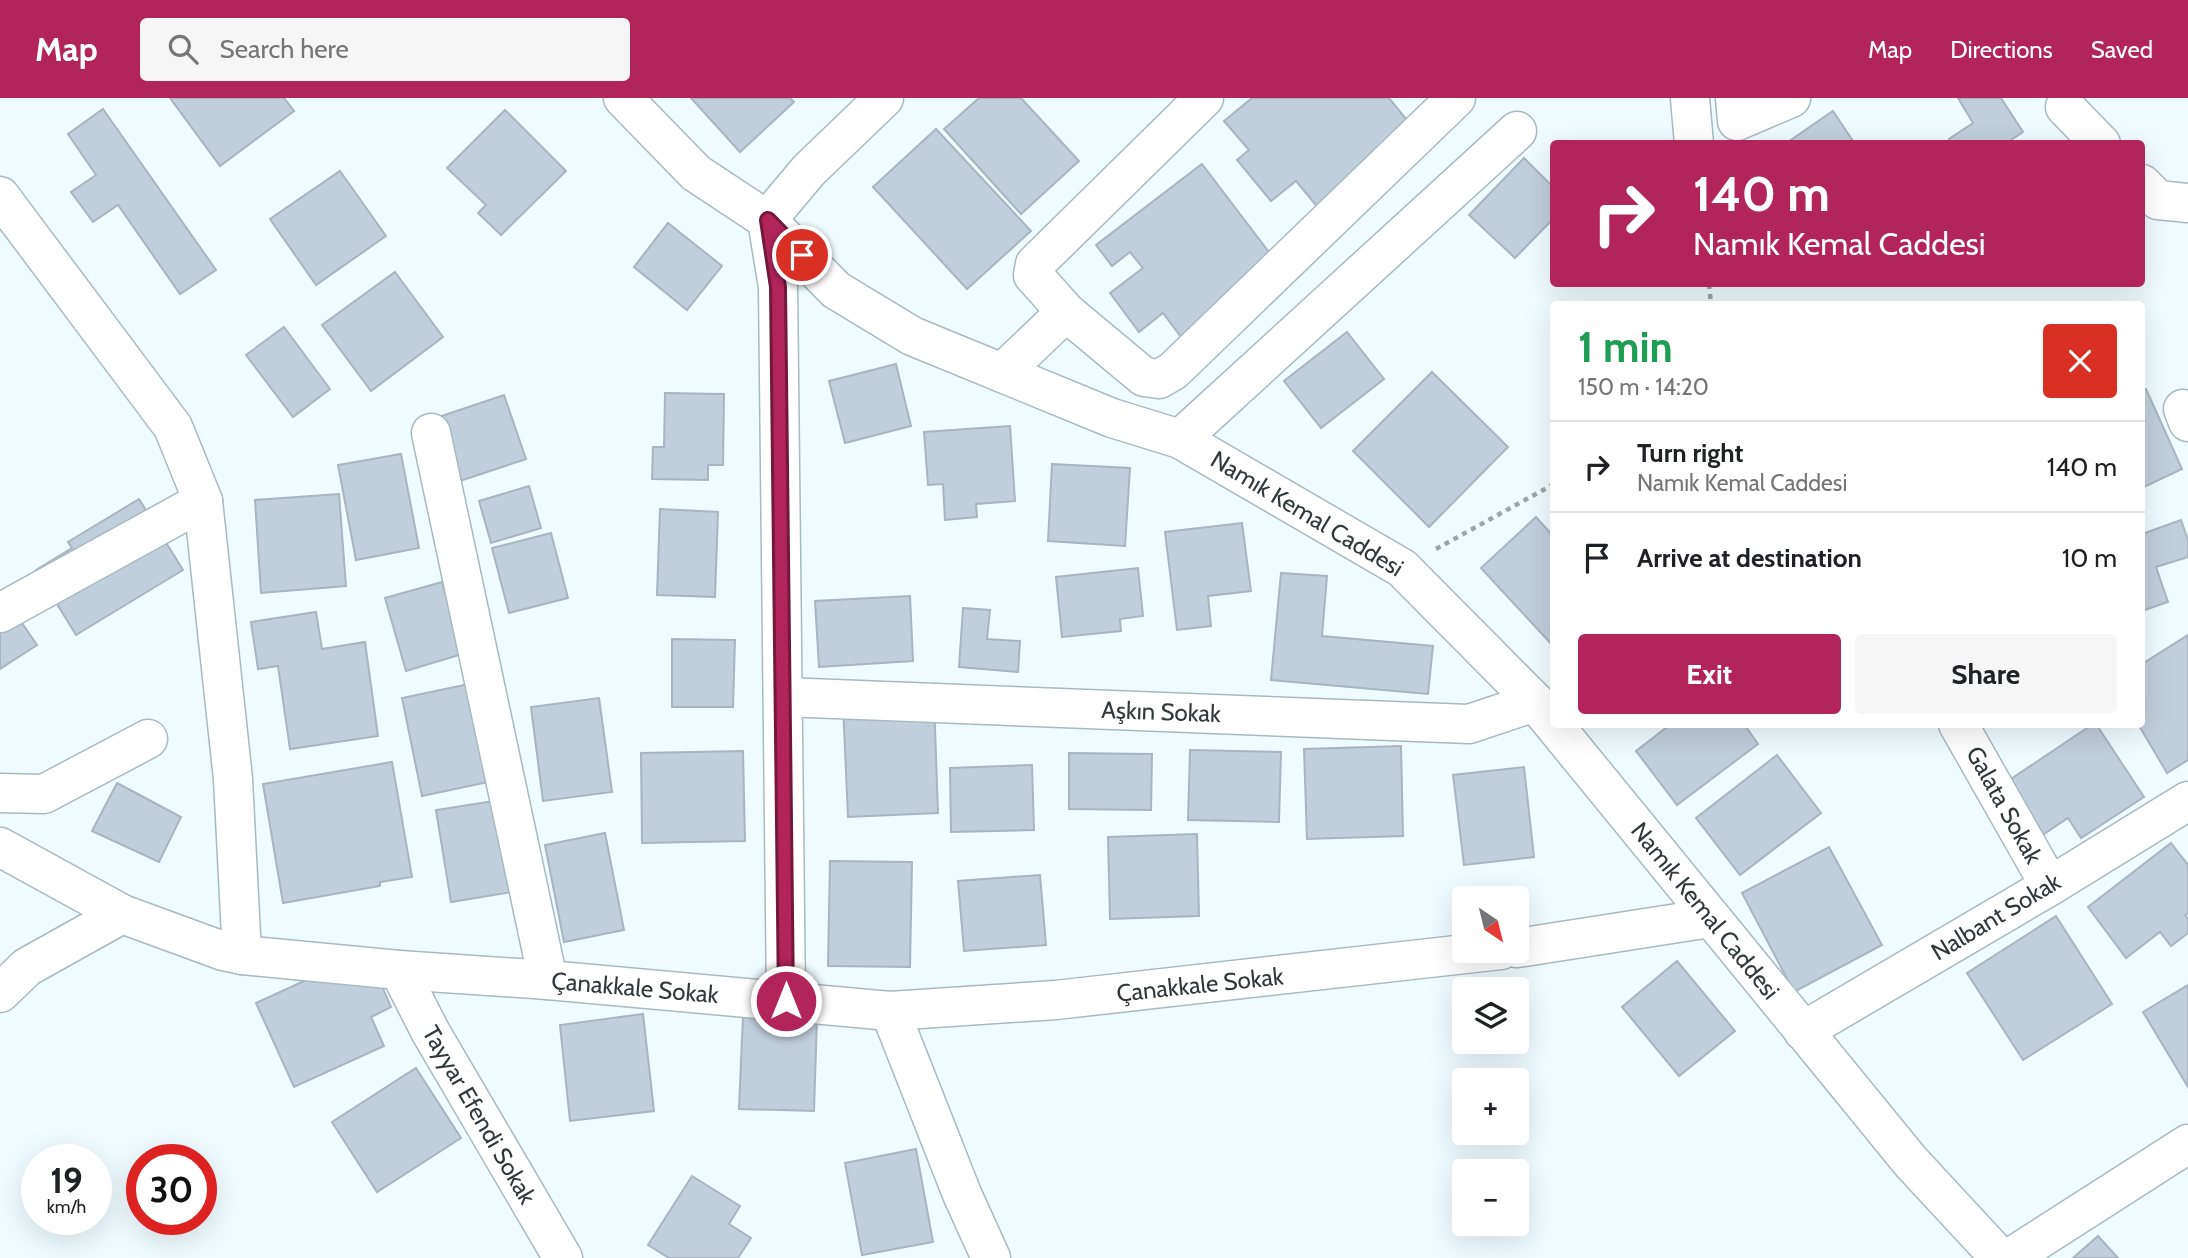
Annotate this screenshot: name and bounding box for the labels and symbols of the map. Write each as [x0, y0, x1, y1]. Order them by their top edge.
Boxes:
pin [772, 225, 832, 285]
street label: Namık Kemal Caddesi [1206, 445, 1409, 583]
street label: Aşkın Sokak [1101, 695, 1221, 728]
street label: Galata Sokak [1960, 741, 2049, 869]
street label: Namık Kemal Caddesi [1625, 816, 1786, 1005]
street label: Nalbant Sokak [1926, 867, 2066, 966]
north arrow [1452, 886, 1530, 962]
street label: Çanakkale Sokak [1115, 961, 1285, 1008]
position arrow [749, 964, 823, 1038]
street label: Çanakkale Sokak [550, 966, 720, 1009]
street label: Tayyar Efendi Sokak [417, 1020, 542, 1209]
speed limit sign: 30 [126, 1144, 217, 1235]

